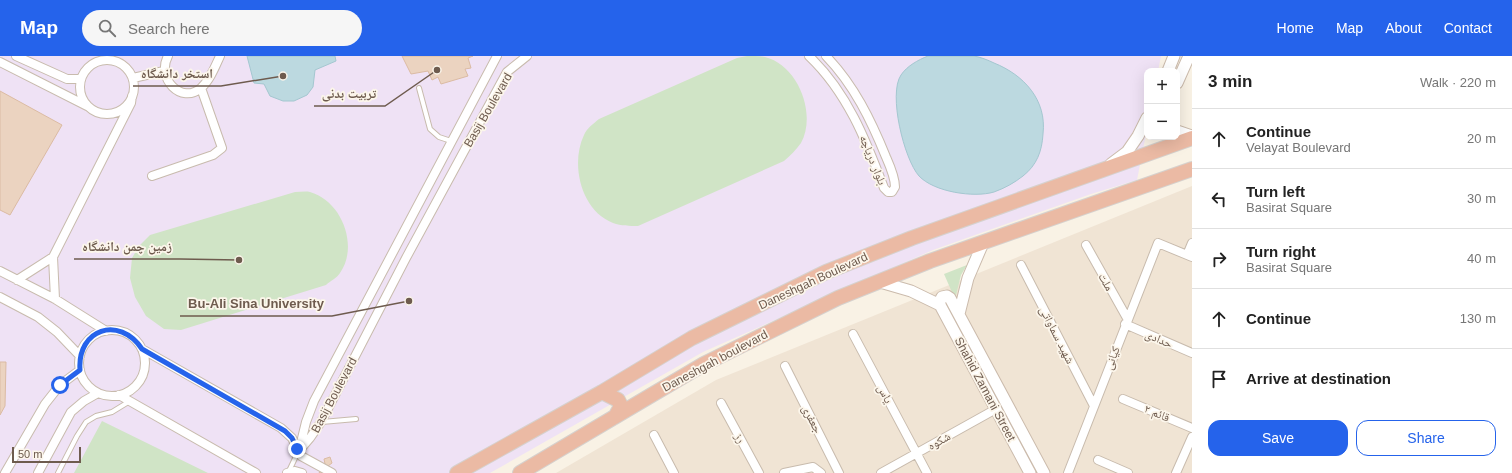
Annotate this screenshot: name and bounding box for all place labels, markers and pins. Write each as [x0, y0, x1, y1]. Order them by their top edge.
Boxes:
callout: استخر دانشگاه [133, 61, 221, 86]
callout: تربیت بدنی [314, 81, 385, 106]
callout: زمین چمن دانشگاه [74, 234, 180, 259]
callout: Bu-Ali Sina University [180, 291, 332, 316]

